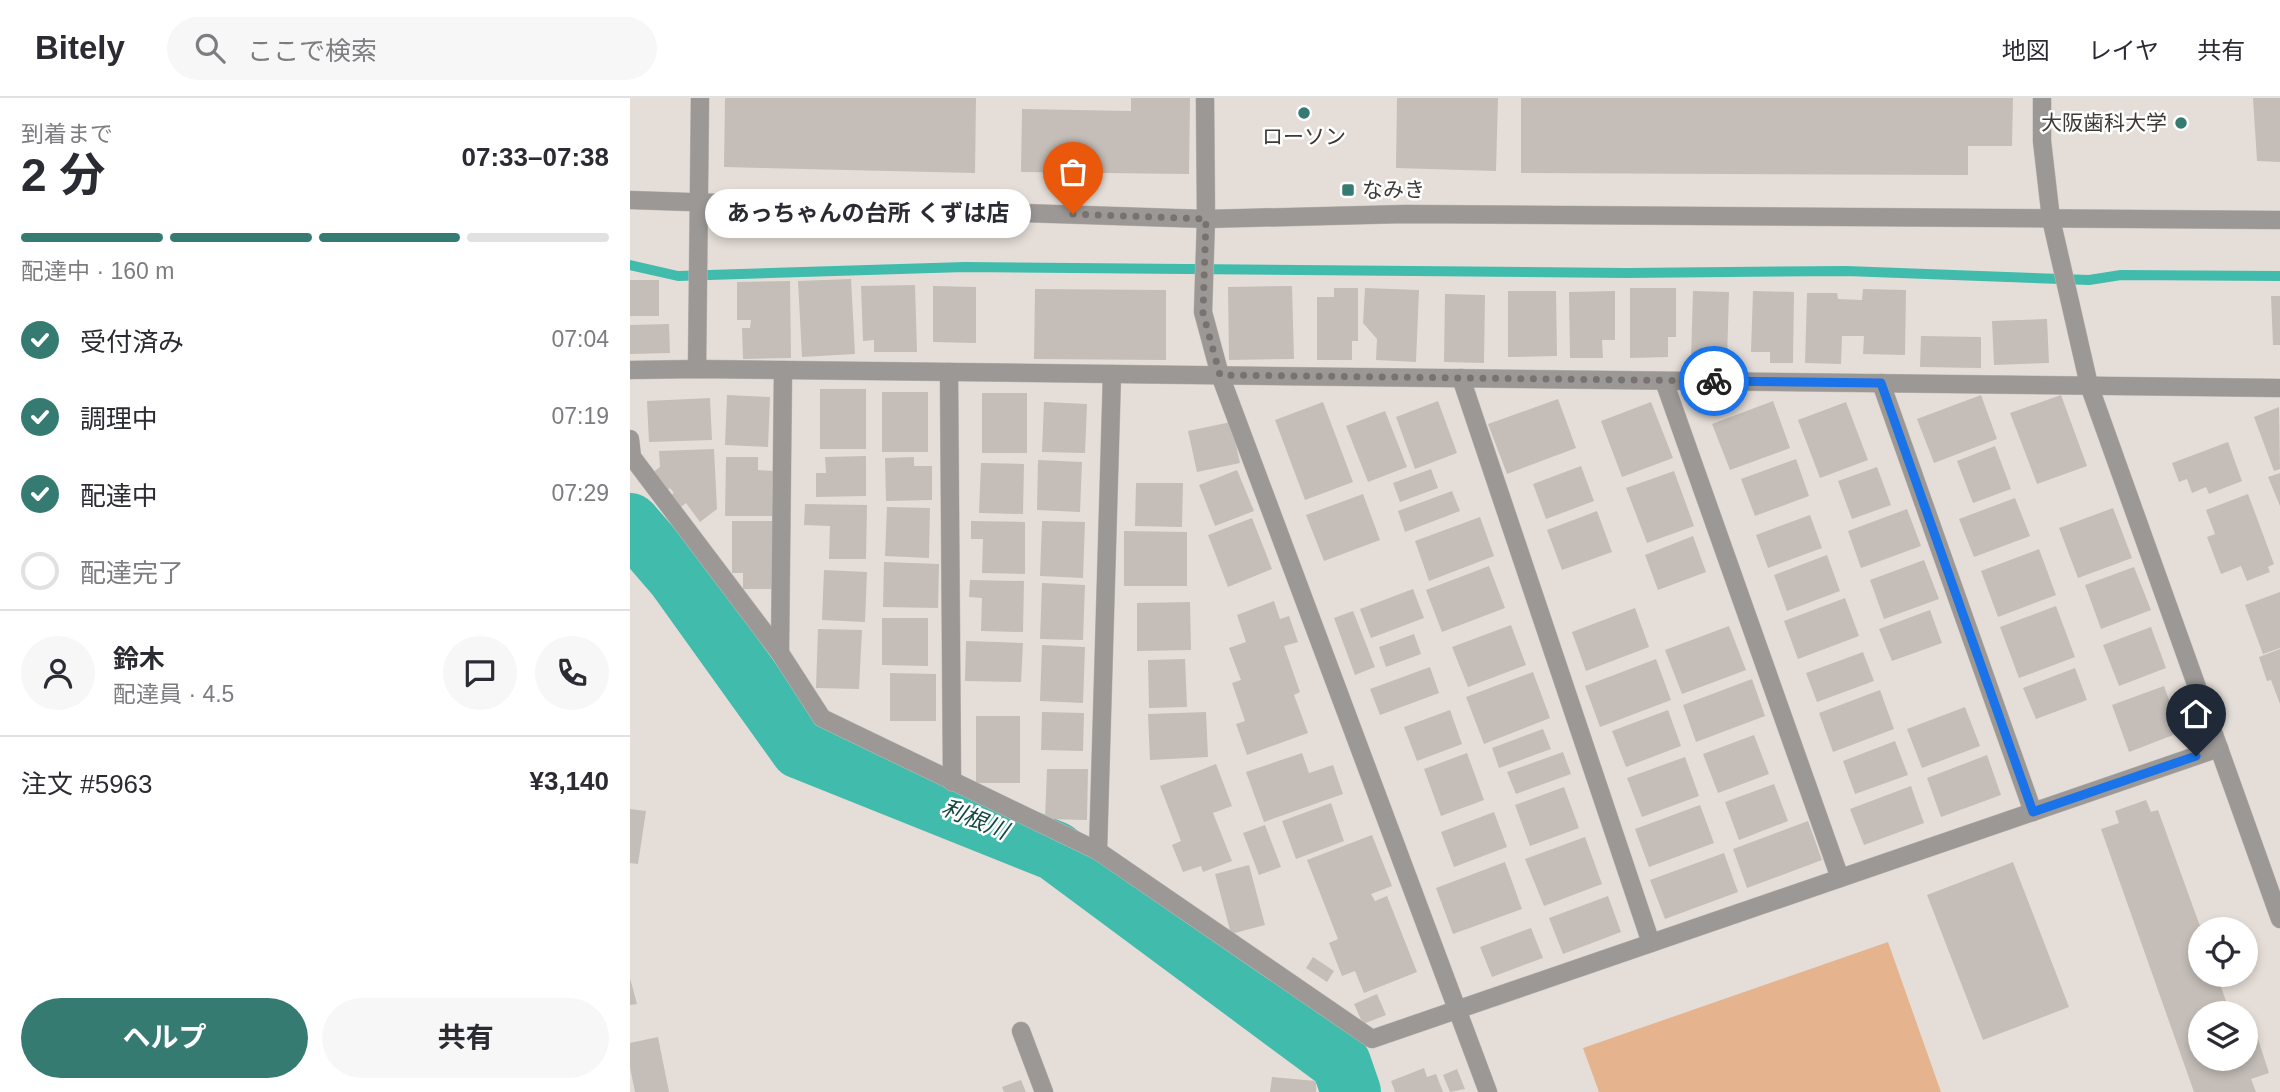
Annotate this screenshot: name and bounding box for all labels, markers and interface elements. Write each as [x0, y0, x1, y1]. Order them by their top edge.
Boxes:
search box [167, 17, 657, 80]
text: Bitely [35, 29, 125, 66]
icon: search [191, 29, 229, 67]
text: ここで検索 [247, 36, 377, 66]
text: 地図 [2002, 37, 2050, 64]
text: レイヤ [2088, 37, 2159, 64]
text: 共有 [2197, 37, 2245, 64]
marker: ローソン [1296, 105, 1312, 121]
place label: 大阪歯科大学 [2041, 111, 2167, 134]
marker: 大阪歯科大学 [2173, 115, 2189, 131]
text: 到着まで [21, 121, 113, 147]
place label: ローソン [1262, 125, 1346, 148]
text: 07:33–07:38 [462, 142, 609, 172]
pin [1043, 142, 1103, 214]
text: 2 分 [21, 149, 105, 201]
icon: bag [1054, 153, 1092, 191]
place label: なみき [1362, 178, 1425, 201]
marker: なみき [1340, 182, 1356, 198]
callout: あっちゃんの台所 くずは店 [706, 190, 1031, 238]
text: あっちゃんの台所 くずは店 [727, 200, 1009, 226]
text: 配達中 · 160 m [21, 258, 174, 284]
icon: check [21, 321, 59, 359]
text: 07:04 [551, 326, 609, 352]
text: 受付済み [80, 327, 184, 357]
courier [1679, 346, 1749, 416]
icon: bike [1695, 362, 1733, 400]
icon: check [21, 398, 59, 436]
text: 07:19 [551, 403, 609, 429]
text: 調理中 [80, 404, 158, 434]
icon: check [21, 475, 59, 513]
text: 07:29 [551, 480, 609, 506]
text: 配達中 [80, 481, 158, 511]
text: 配達完了 [80, 558, 184, 588]
button: person [21, 636, 95, 710]
button: chat [443, 636, 517, 710]
button: phone [535, 636, 609, 710]
text: 鈴木 [113, 644, 165, 674]
text: 配達員 · 4.5 [113, 681, 234, 707]
pin [2166, 684, 2226, 756]
icon: home [2177, 695, 2215, 733]
text: ¥3,140 [529, 766, 609, 796]
text: 注文 #5963 [21, 769, 153, 799]
water label: 利根川 [938, 794, 1015, 845]
map controls [2188, 917, 2258, 1071]
button: locate [2188, 917, 2258, 987]
button: ヘルプ [21, 998, 308, 1078]
button: 共有 [322, 998, 609, 1078]
button: layers [2188, 1001, 2258, 1071]

